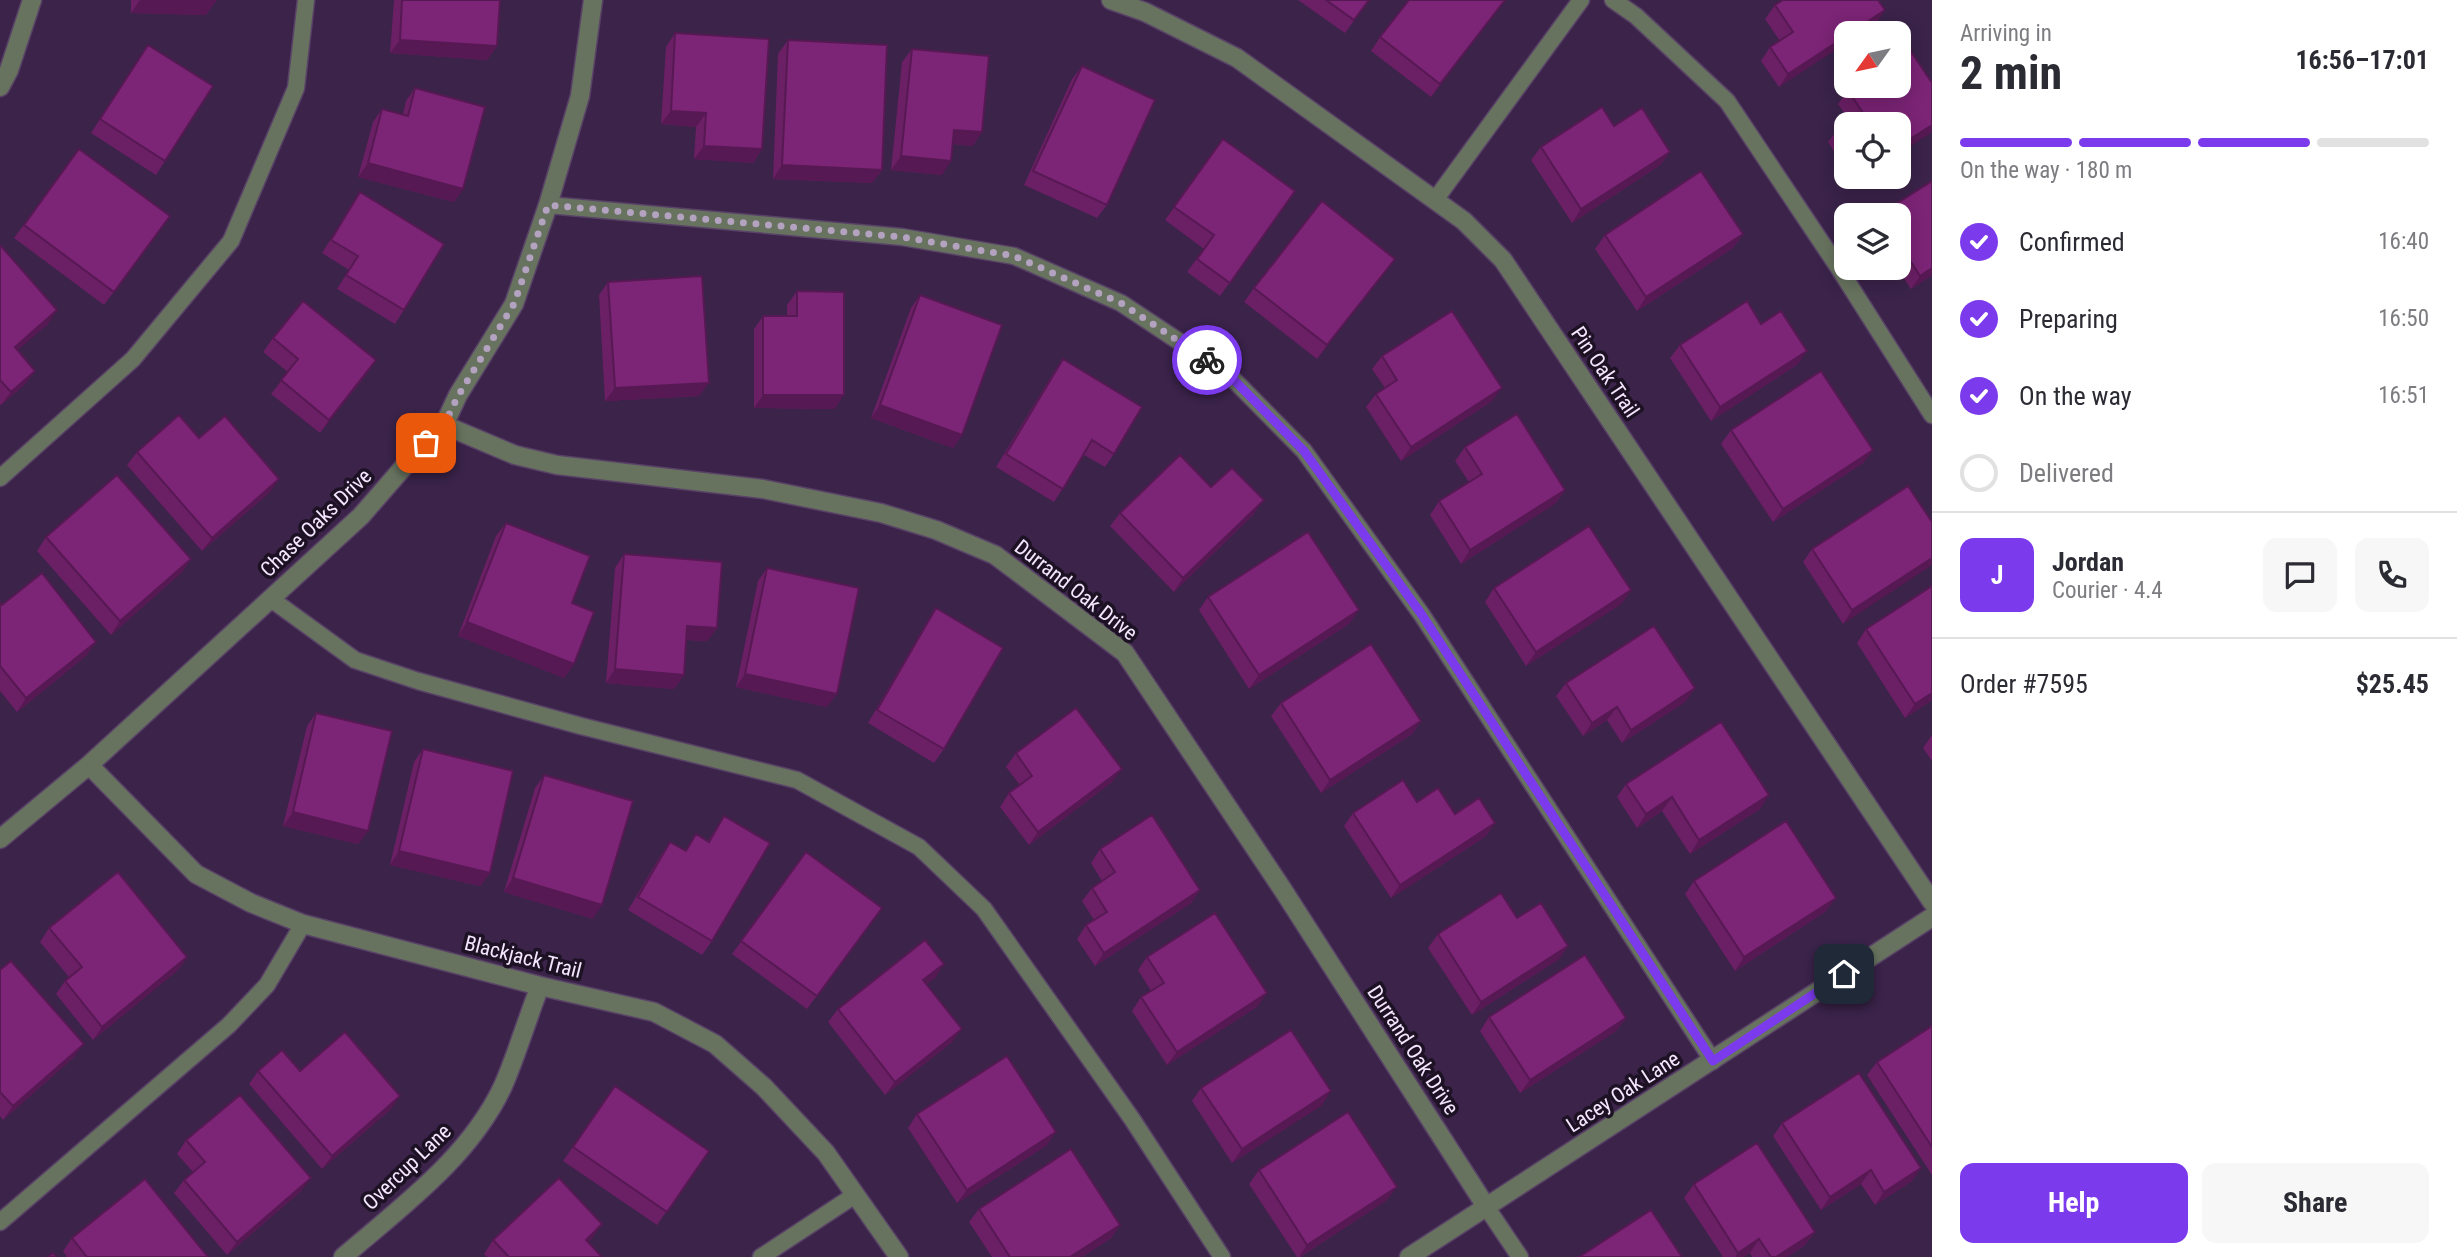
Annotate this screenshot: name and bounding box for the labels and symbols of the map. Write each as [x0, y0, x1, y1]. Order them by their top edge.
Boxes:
north arrow [1834, 21, 1911, 98]
street label: Pin Oak Trail [1566, 322, 1644, 422]
courier [1172, 325, 1242, 395]
pin [396, 413, 456, 473]
street label: Chase Oaks Drive [256, 464, 377, 582]
street label: Durrand Oak Drive [1010, 535, 1142, 645]
street label: Blackjack Trail [462, 931, 584, 983]
pin [1814, 944, 1874, 1004]
street label: Durrand Oak Drive [1362, 981, 1464, 1119]
street label: Lacey Oak Lane [1562, 1046, 1684, 1137]
street label: Overcup Lane [358, 1119, 456, 1215]

